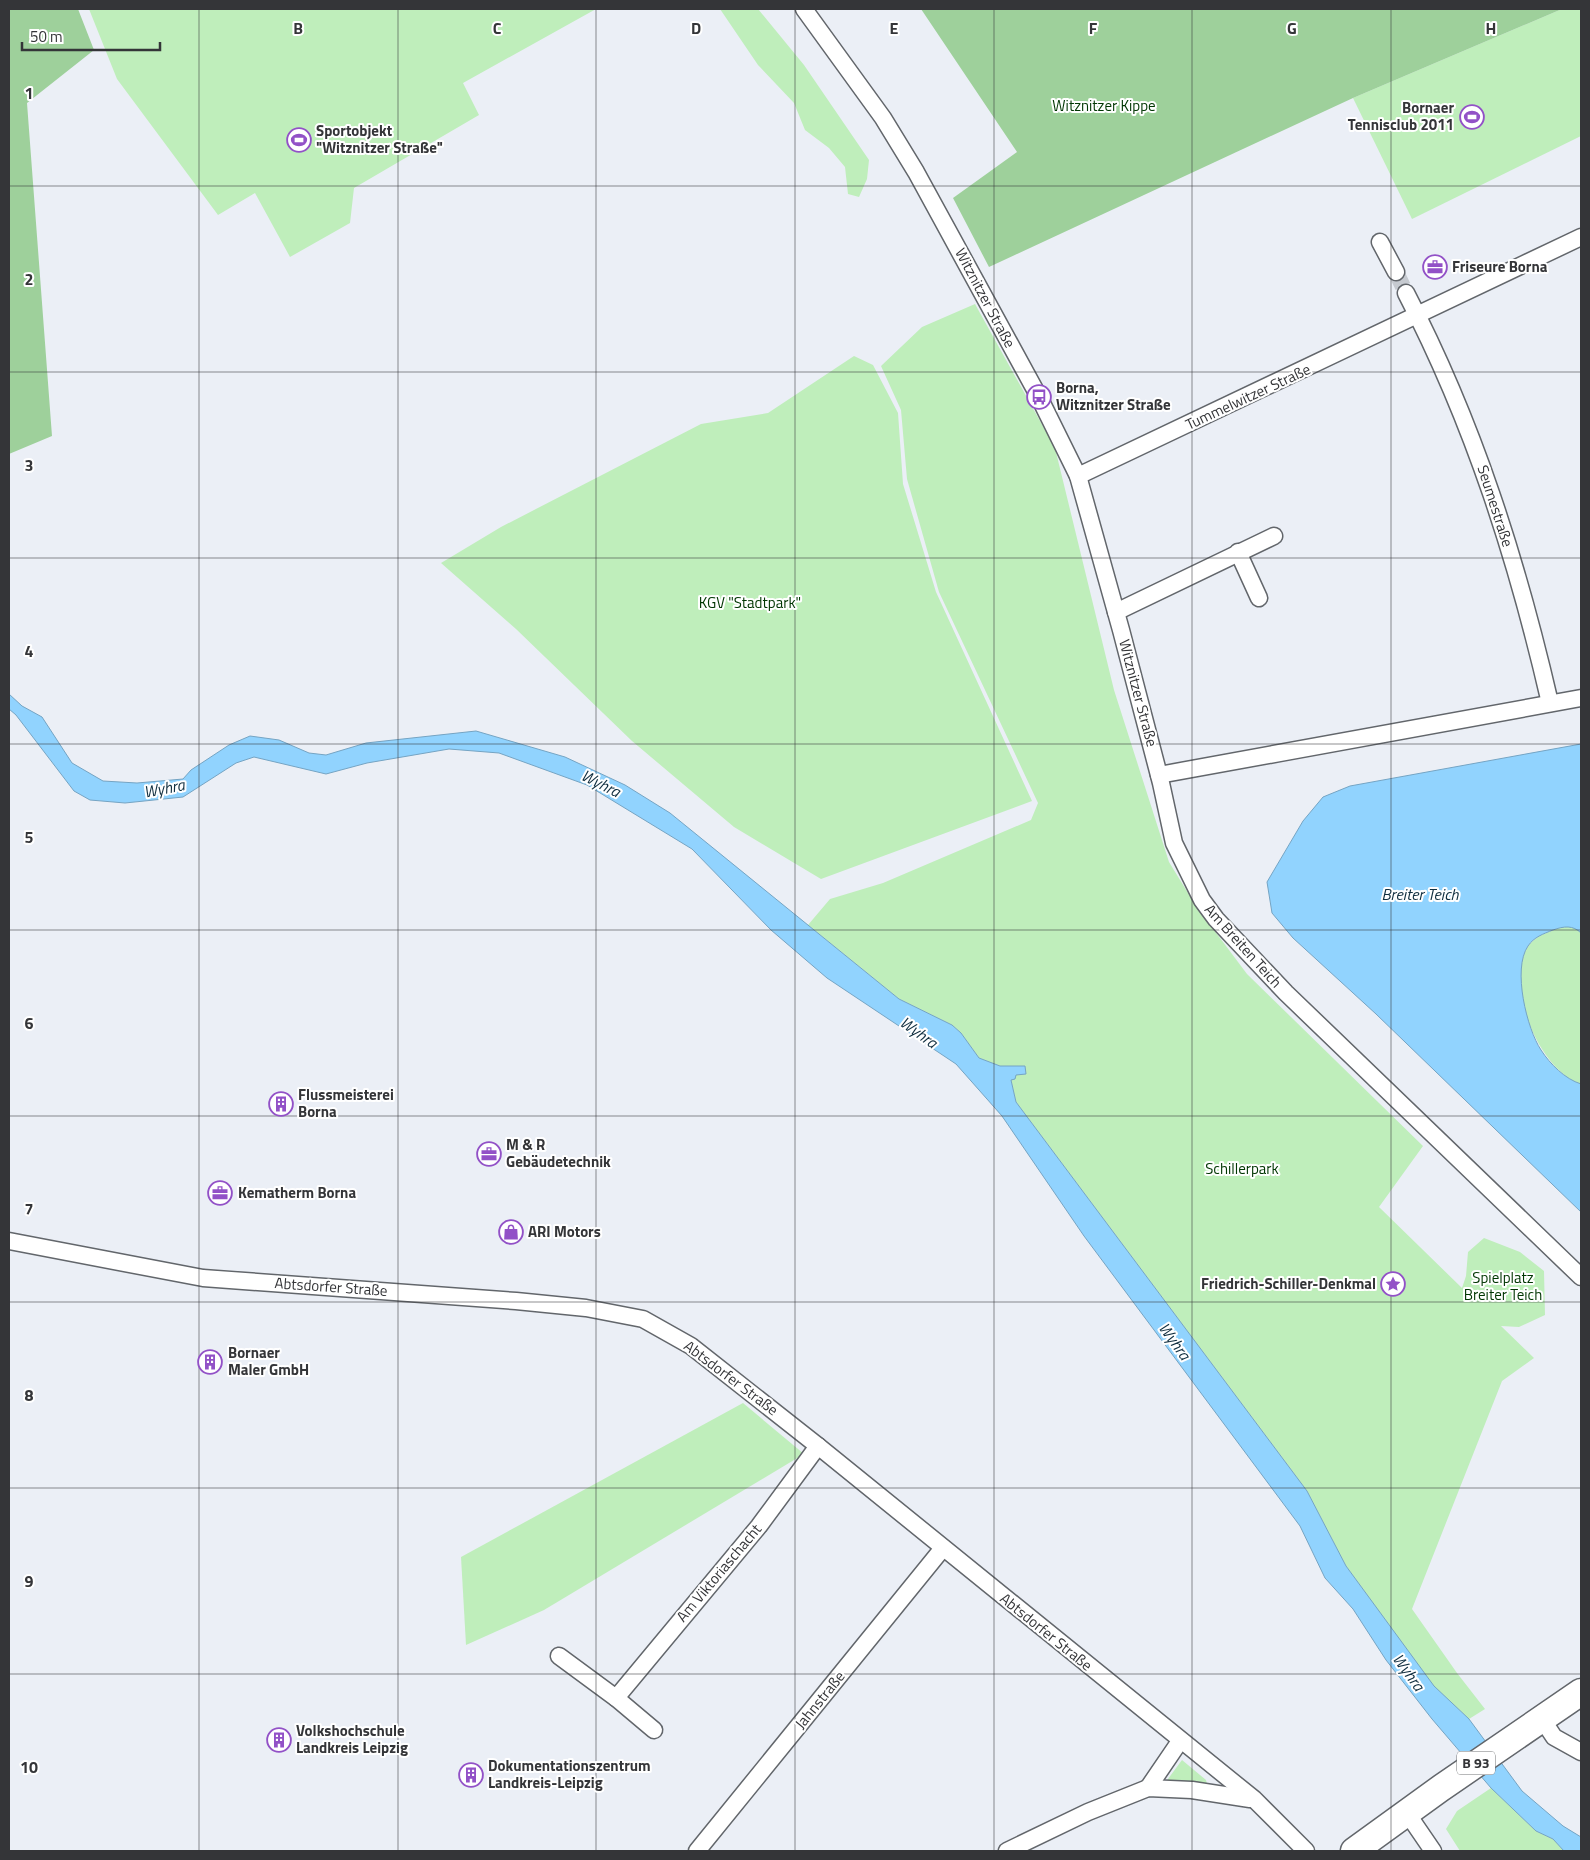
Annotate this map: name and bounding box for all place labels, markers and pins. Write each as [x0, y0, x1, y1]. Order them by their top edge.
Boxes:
place label: Bornaer Tennisclub 2011 [1348, 96, 1454, 136]
sports icon: Bornaer Tennisclub 2011 [1459, 104, 1485, 130]
place label: Sportobjekt "Witznitzer Straße" [316, 119, 443, 159]
sports icon: Sportobjekt "Witznitzer Straße" [286, 127, 312, 153]
office icon: Friseure Borna [1422, 254, 1448, 280]
place label: Friseure Borna [1452, 255, 1548, 278]
place label: Borna, Witznitzer Straße [1056, 376, 1171, 416]
bus stop icon: Borna, Witznitzer Straße [1026, 384, 1052, 410]
place label: Flussmeisterei Borna [298, 1083, 394, 1123]
building icon: Flussmeisterei Borna [268, 1091, 294, 1117]
place label: M & R Gebäudetechnik [506, 1133, 611, 1173]
office icon: M & R Gebäudetechnik [476, 1141, 502, 1167]
office icon: Kematherm Borna [207, 1180, 233, 1206]
place label: Kematherm Borna [238, 1181, 356, 1204]
shop icon: ARI Motors [498, 1219, 524, 1245]
place label: ARI Motors [528, 1220, 601, 1243]
place icon: Friedrich-Schiller-Denkmal [1380, 1271, 1406, 1297]
place label: Friedrich-Schiller-Denkmal [1201, 1272, 1376, 1295]
place label: Bornaer Maler GmbH [228, 1341, 309, 1381]
building icon: Bornaer Maler GmbH [197, 1349, 223, 1375]
place label: Volkshochschule Landkreis Leipzig [296, 1719, 408, 1759]
building icon: Volkshochschule Landkreis Leipzig [266, 1727, 292, 1753]
place label: Dokumentationszentrum Landkreis-Leipzig [488, 1754, 651, 1794]
building icon: Dokumentationszentrum Landkreis-Leipzig [458, 1762, 484, 1788]

